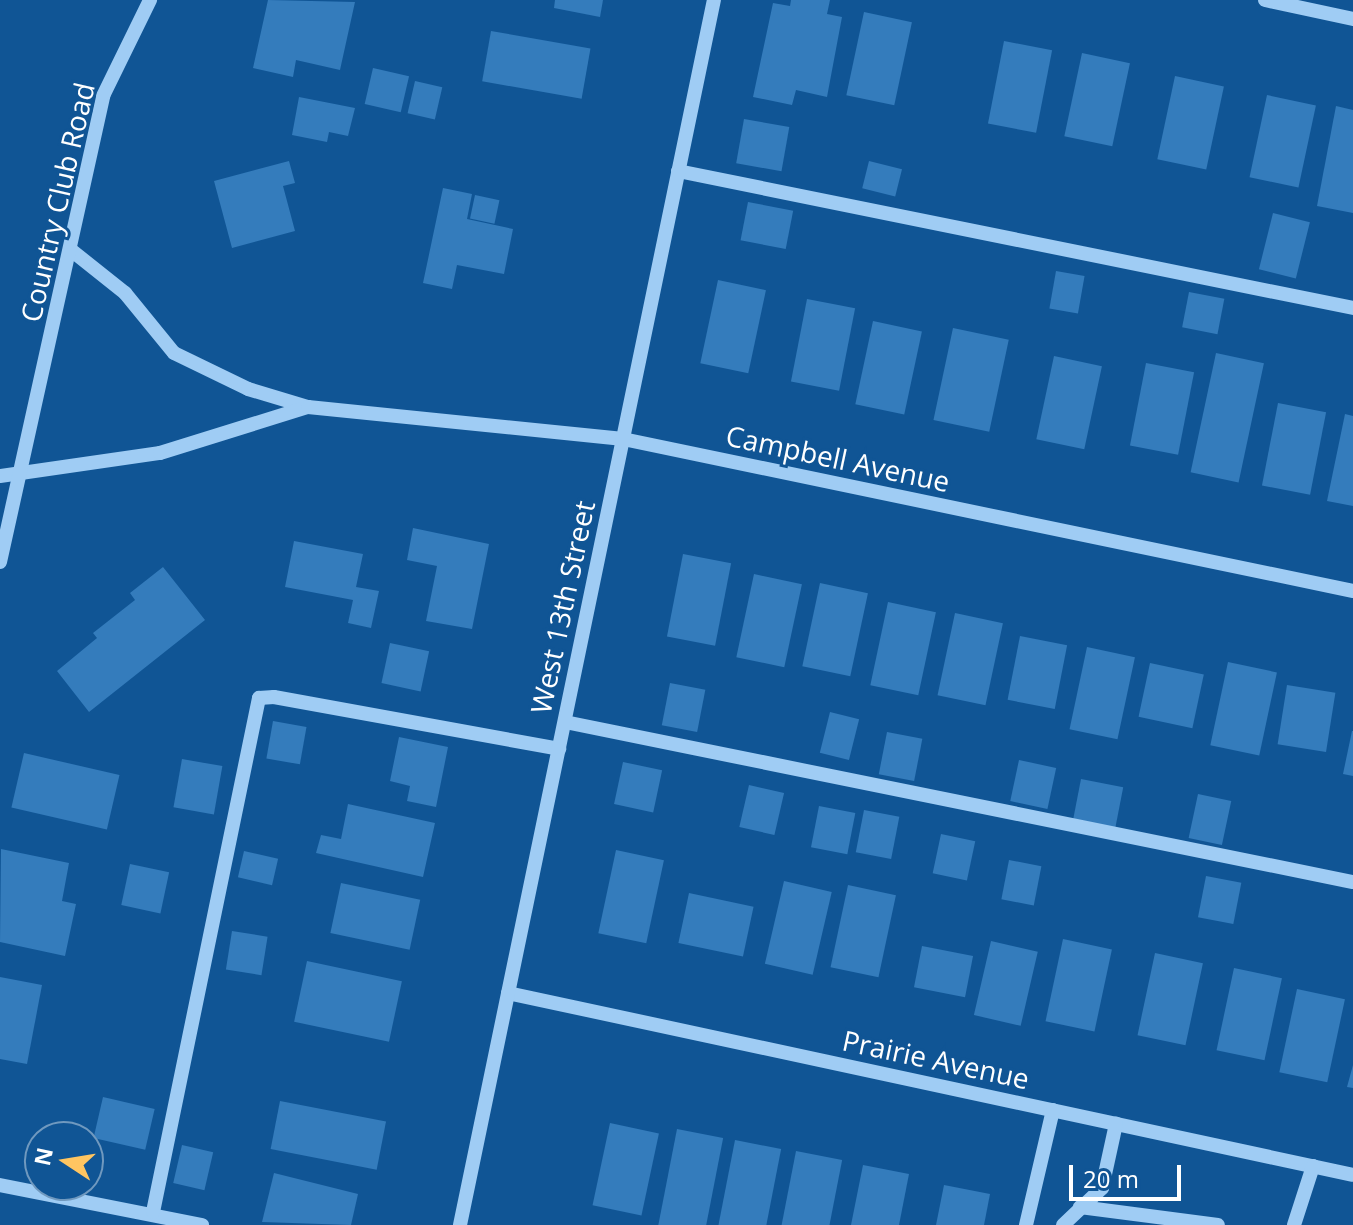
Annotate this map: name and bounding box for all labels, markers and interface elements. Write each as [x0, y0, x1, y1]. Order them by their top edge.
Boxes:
street label: Country Club Road [13, 79, 101, 325]
street label: Campbell Avenue [723, 418, 953, 498]
street label: West 13th Street [523, 497, 601, 717]
street label: Prairie Avenue [840, 1023, 1032, 1095]
north arrow [24, 1121, 104, 1201]
text: N [26, 1145, 59, 1168]
scale bar [1073, 1149, 1185, 1199]
text: 20 m [1083, 1162, 1139, 1195]

